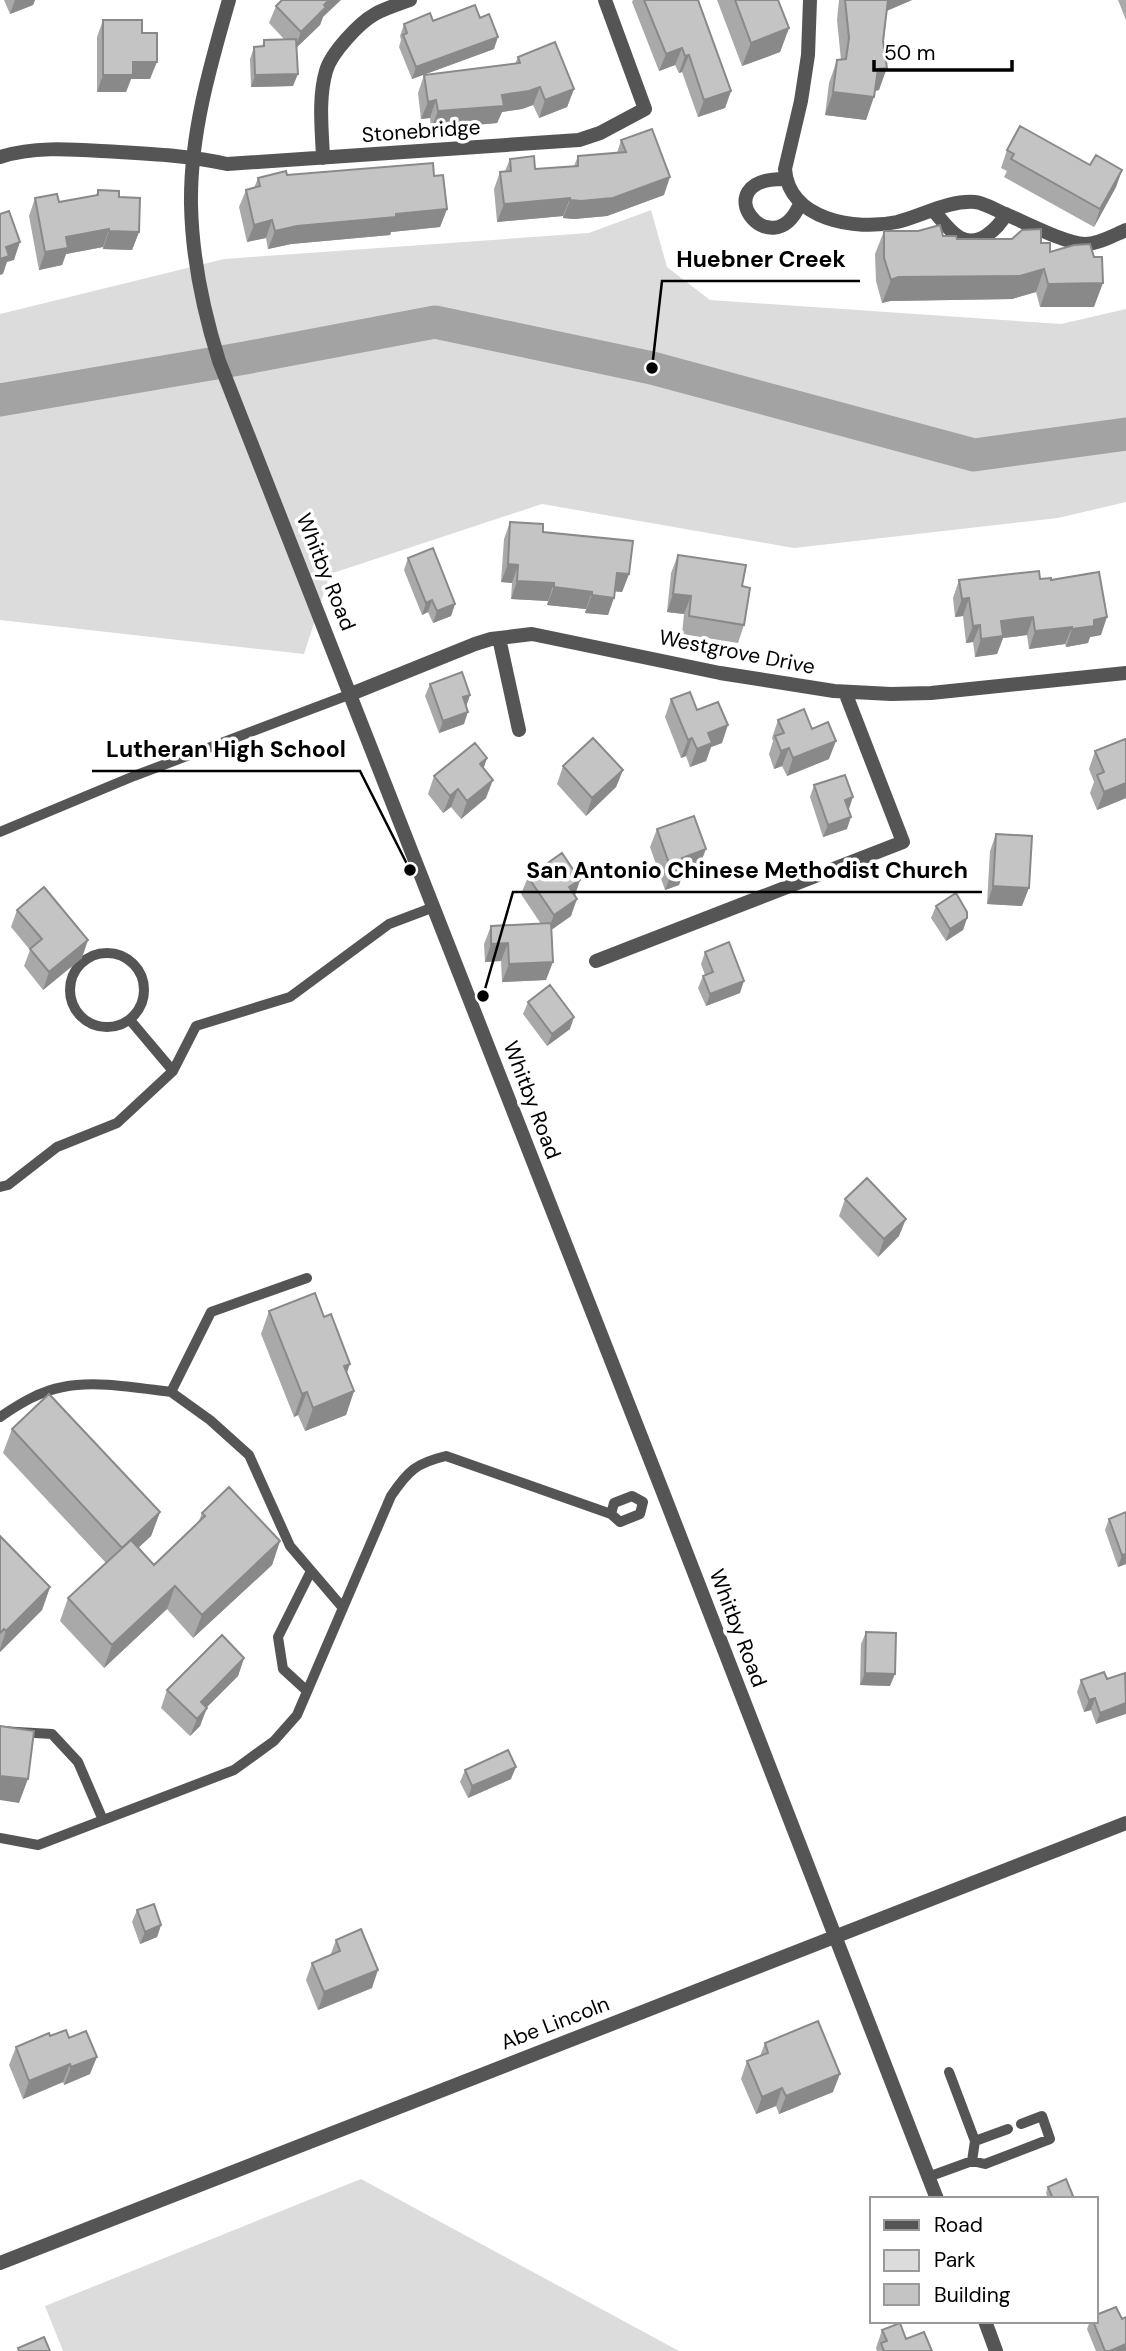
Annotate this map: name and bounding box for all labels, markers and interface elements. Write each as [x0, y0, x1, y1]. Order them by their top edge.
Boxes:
scale bar [874, 28, 1012, 72]
text: 50 m [884, 39, 935, 67]
street label: Stonebridge [361, 113, 481, 149]
callout: Huebner Creek [662, 237, 860, 281]
text: Huebner Creek [676, 244, 846, 274]
street label: Whitby Road [290, 509, 362, 635]
street label: Westgrove Drive [657, 623, 817, 681]
callout: Lutheran High School [92, 727, 360, 771]
text: Lutheran High School [106, 734, 346, 764]
callout: San Antonio Chinese Methodist Church [513, 848, 982, 892]
text: San Antonio Chinese Methodist Church [526, 855, 968, 885]
street label: Whitby Road [497, 1037, 567, 1163]
street label: Whitby Road [703, 1565, 773, 1691]
street label: Abe Lincoln [497, 1990, 613, 2056]
legend [870, 2197, 1098, 2323]
text: Road [934, 2211, 983, 2239]
text: Park [934, 2246, 976, 2274]
text: Building [934, 2281, 1011, 2309]

